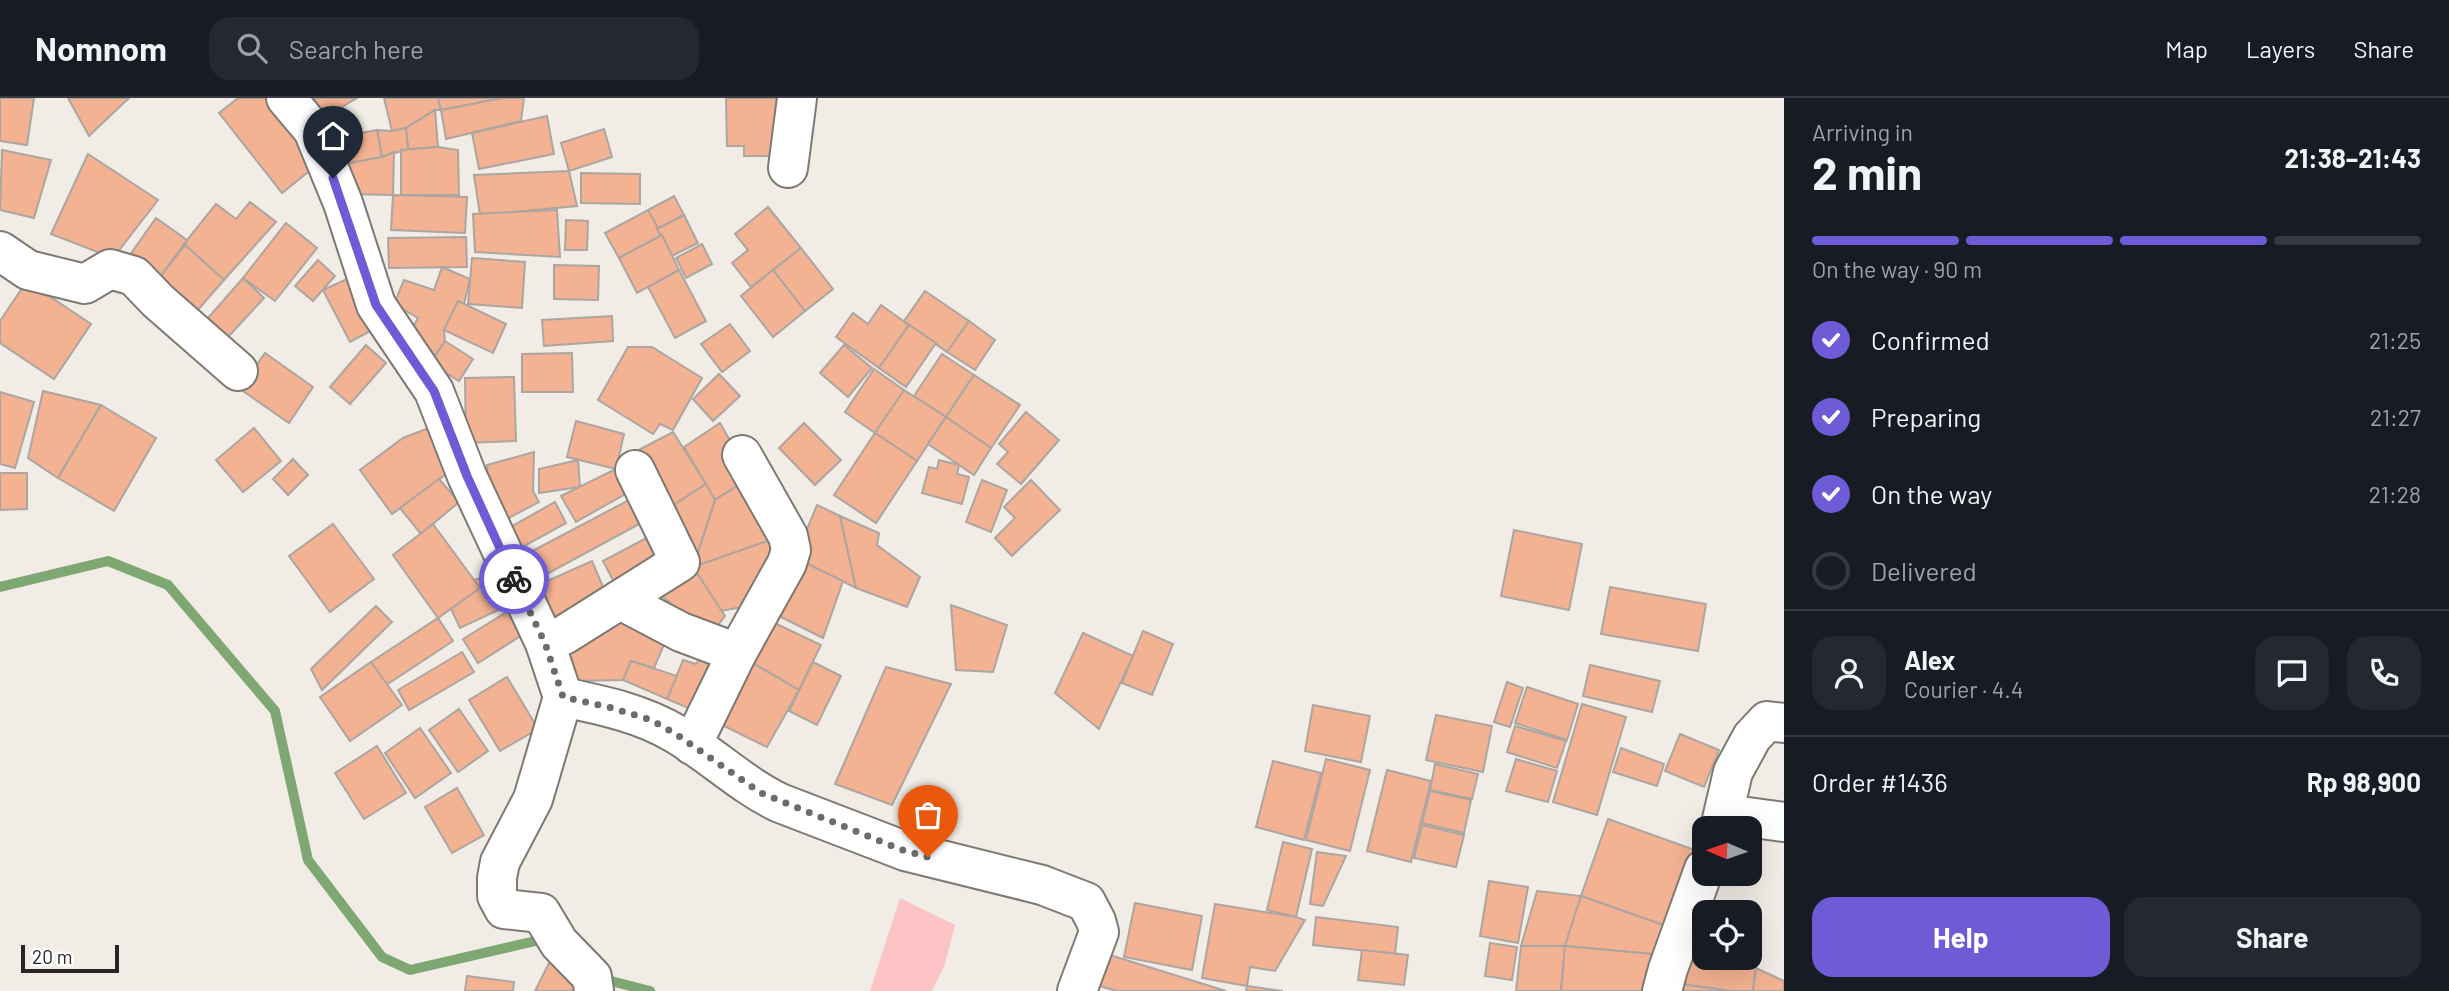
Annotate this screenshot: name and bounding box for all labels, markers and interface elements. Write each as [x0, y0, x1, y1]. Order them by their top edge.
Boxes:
search box [209, 17, 699, 80]
text: Nomnom [35, 28, 167, 68]
icon: search [233, 29, 271, 67]
text: Search here [289, 33, 424, 64]
text: Map [2165, 34, 2208, 63]
text: Layers [2246, 34, 2315, 63]
text: Share [2353, 34, 2414, 63]
pin [303, 106, 363, 178]
icon: home [314, 117, 352, 155]
text: Arriving in [1812, 118, 1913, 146]
text: 21:38–21:43 [2285, 142, 2421, 173]
text: 2 min [1812, 144, 1922, 199]
text: On the way · 90 m [1812, 255, 1982, 283]
icon: check [1812, 321, 1850, 359]
text: Confirmed [1871, 324, 1990, 355]
text: 21:25 [2369, 326, 2421, 354]
icon: check [1812, 398, 1850, 436]
text: Preparing [1871, 401, 1981, 432]
text: 21:27 [2370, 403, 2421, 431]
icon: check [1812, 475, 1850, 513]
text: On the way [1871, 478, 1992, 509]
text: 21:28 [2369, 480, 2421, 508]
courier [479, 544, 549, 614]
text: Delivered [1871, 555, 1977, 586]
icon: bike [495, 560, 533, 598]
button: person [1812, 636, 1886, 710]
button: chat [2255, 636, 2329, 710]
button: phone [2347, 636, 2421, 710]
text: Alex [1904, 644, 1955, 675]
text: Courier · 4.4 [1904, 675, 2023, 703]
text: Order #1436 [1812, 766, 1948, 797]
text: Rp 98,900 [2307, 766, 2421, 797]
pin [898, 785, 958, 857]
icon: bag [909, 796, 947, 834]
north arrow [1692, 816, 1762, 886]
map controls [1692, 816, 1762, 970]
button: Help [1812, 897, 2110, 977]
button: Share [2124, 897, 2421, 977]
button: locate [1692, 900, 1762, 970]
scale bar [21, 942, 119, 974]
text: 20 m [32, 945, 72, 968]

